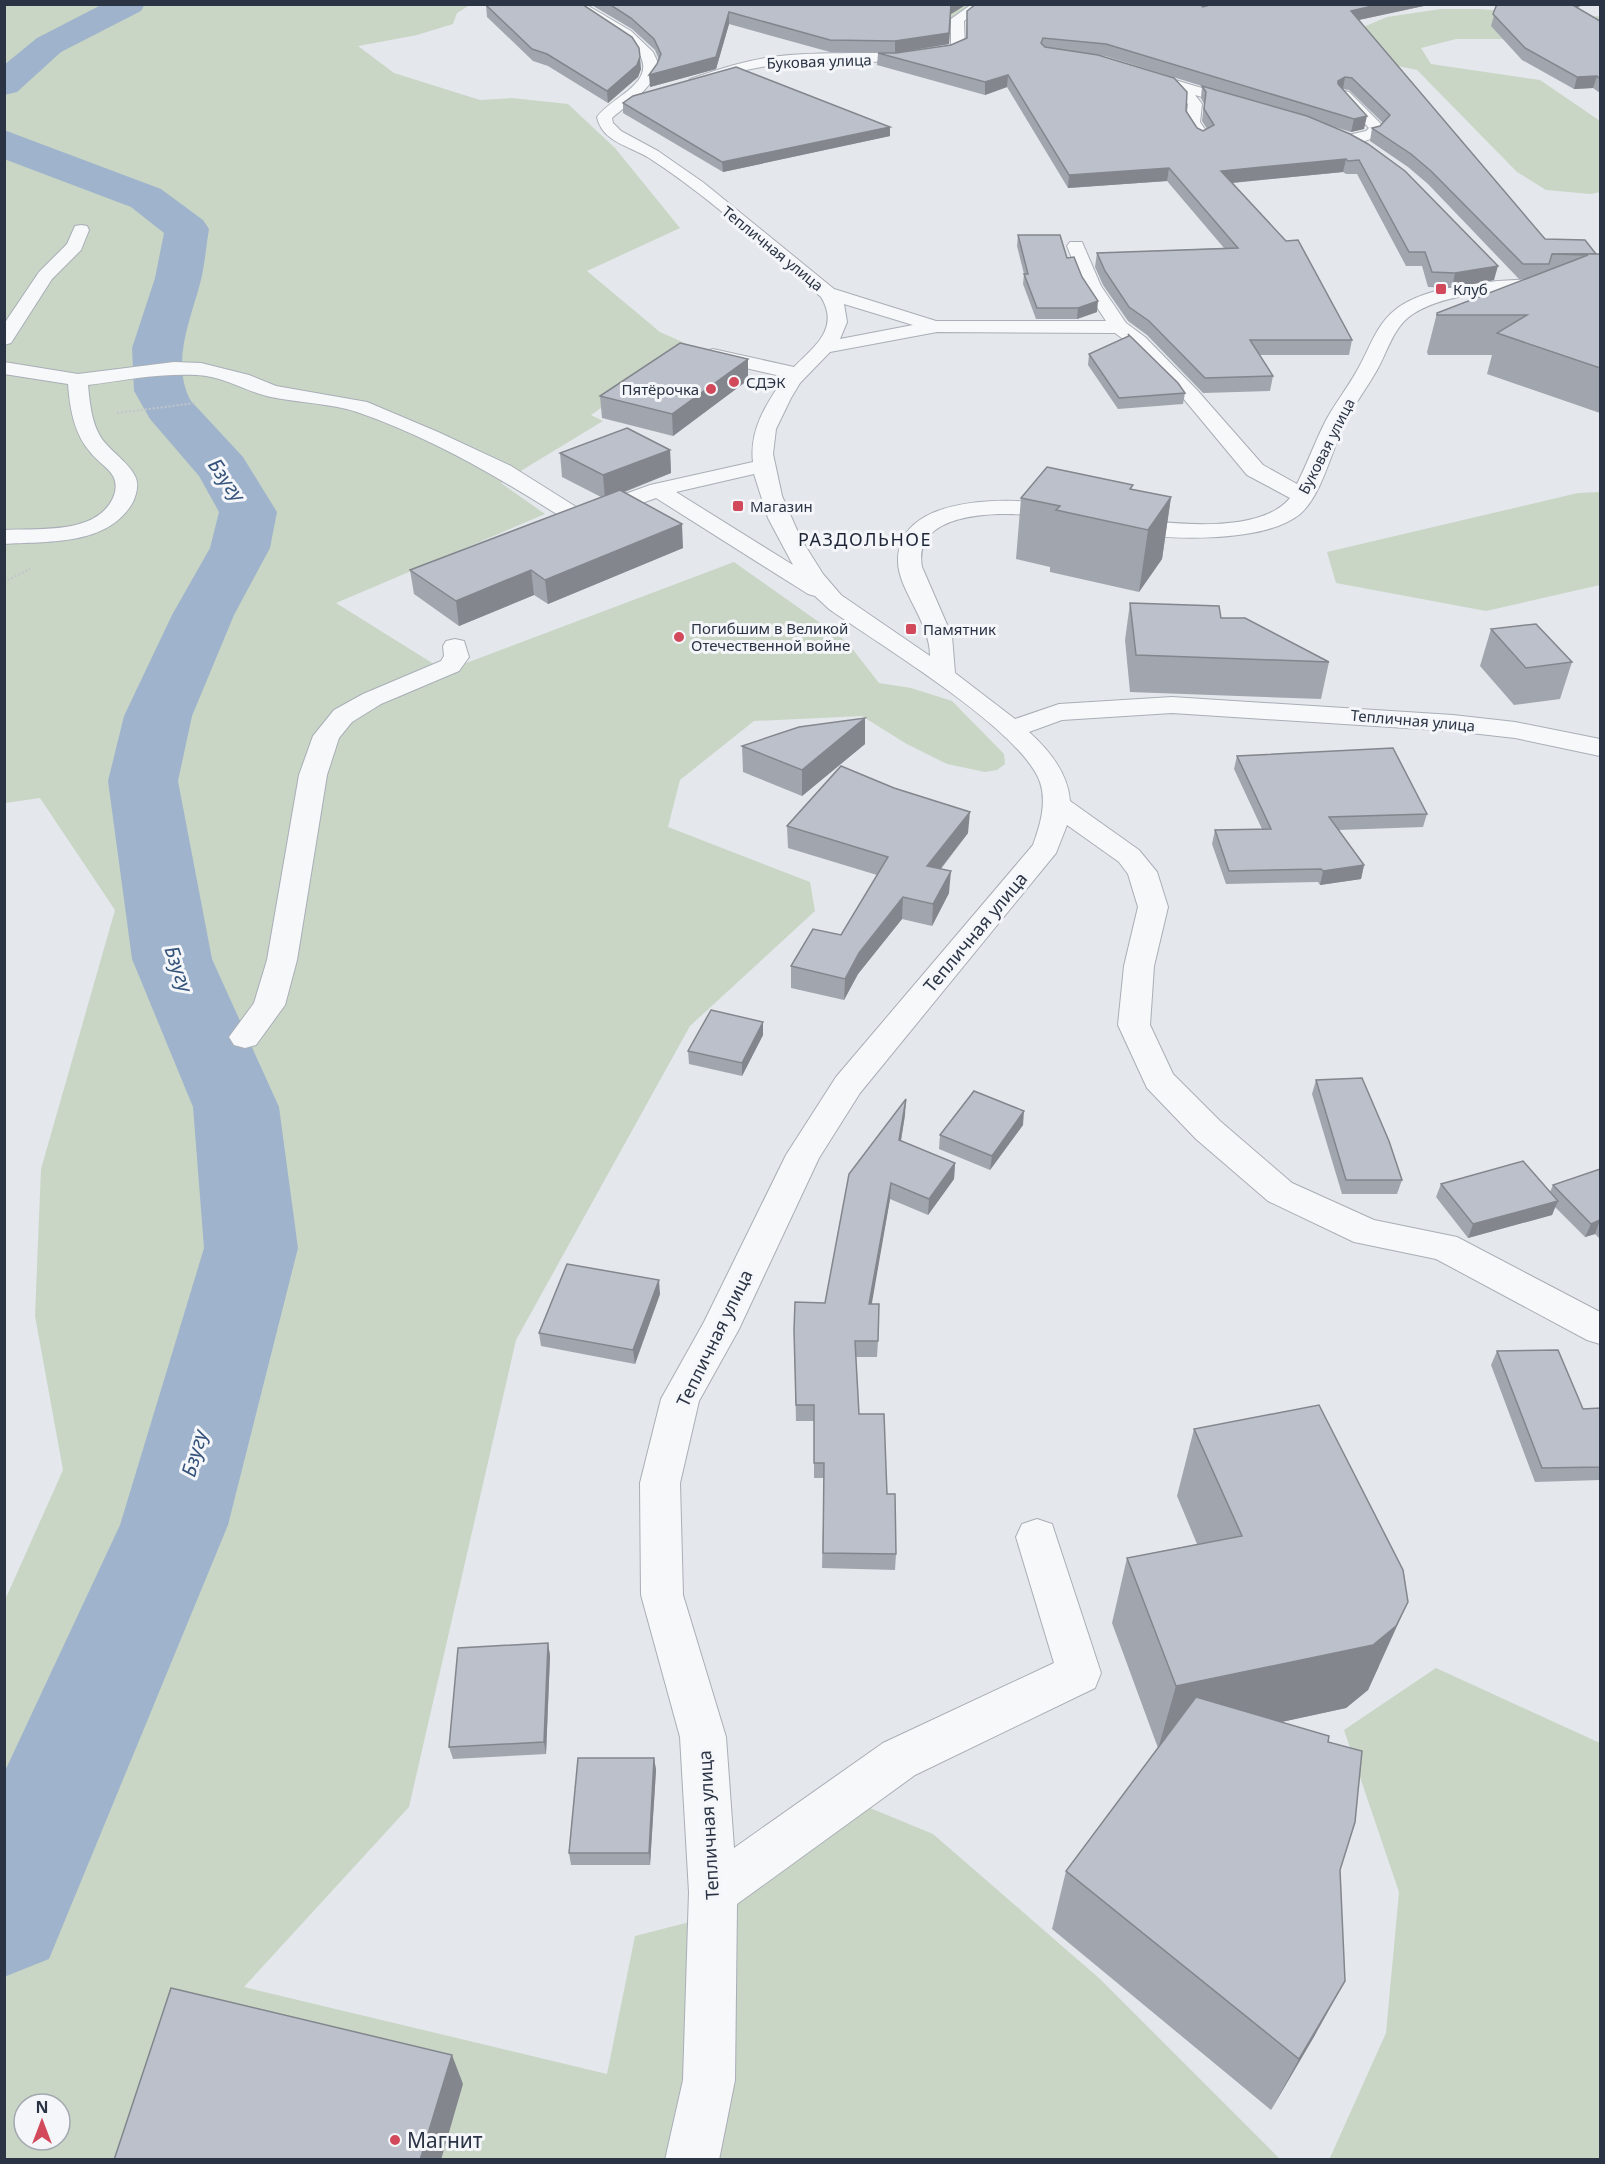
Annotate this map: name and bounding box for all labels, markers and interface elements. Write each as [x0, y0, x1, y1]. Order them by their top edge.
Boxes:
street label: Буковая улица [766, 49, 872, 73]
street label: Тепличная улица [718, 201, 828, 295]
place label: Клуб [1453, 279, 1488, 299]
marker: Клуб [1434, 282, 1448, 296]
place label: СДЭК [746, 372, 786, 392]
marker: СДЭК [727, 375, 741, 389]
place label: Пятёрочка [622, 379, 699, 399]
marker: Пятёрочка [704, 382, 718, 396]
street label: Буковая улица [1293, 395, 1359, 497]
water label: Бзугу [202, 453, 252, 508]
place label: Магазин [750, 496, 813, 516]
marker: Магазин [731, 499, 745, 513]
district label: РАЗДОЛЬНОЕ [798, 527, 932, 551]
place label: Погибшим в Великой Отечественной войне [691, 618, 850, 655]
place label: Памятник [923, 619, 996, 639]
marker: Памятник [904, 622, 918, 636]
marker: Погибшим в Великой Отечественной войне [672, 630, 686, 644]
street label: Тепличная улица [1350, 705, 1476, 735]
street label: Тепличная улица [918, 867, 1032, 997]
water label: Бзугу [158, 942, 200, 997]
street label: Тепличная улица [670, 1265, 758, 1411]
water label: Бзугу [174, 1425, 214, 1480]
street label: Тепличная улица [692, 1750, 724, 1900]
north arrow [12, 2092, 72, 2152]
text: N [35, 2096, 49, 2118]
place label: Магнит [407, 2126, 483, 2154]
marker: Магнит [388, 2133, 402, 2147]

